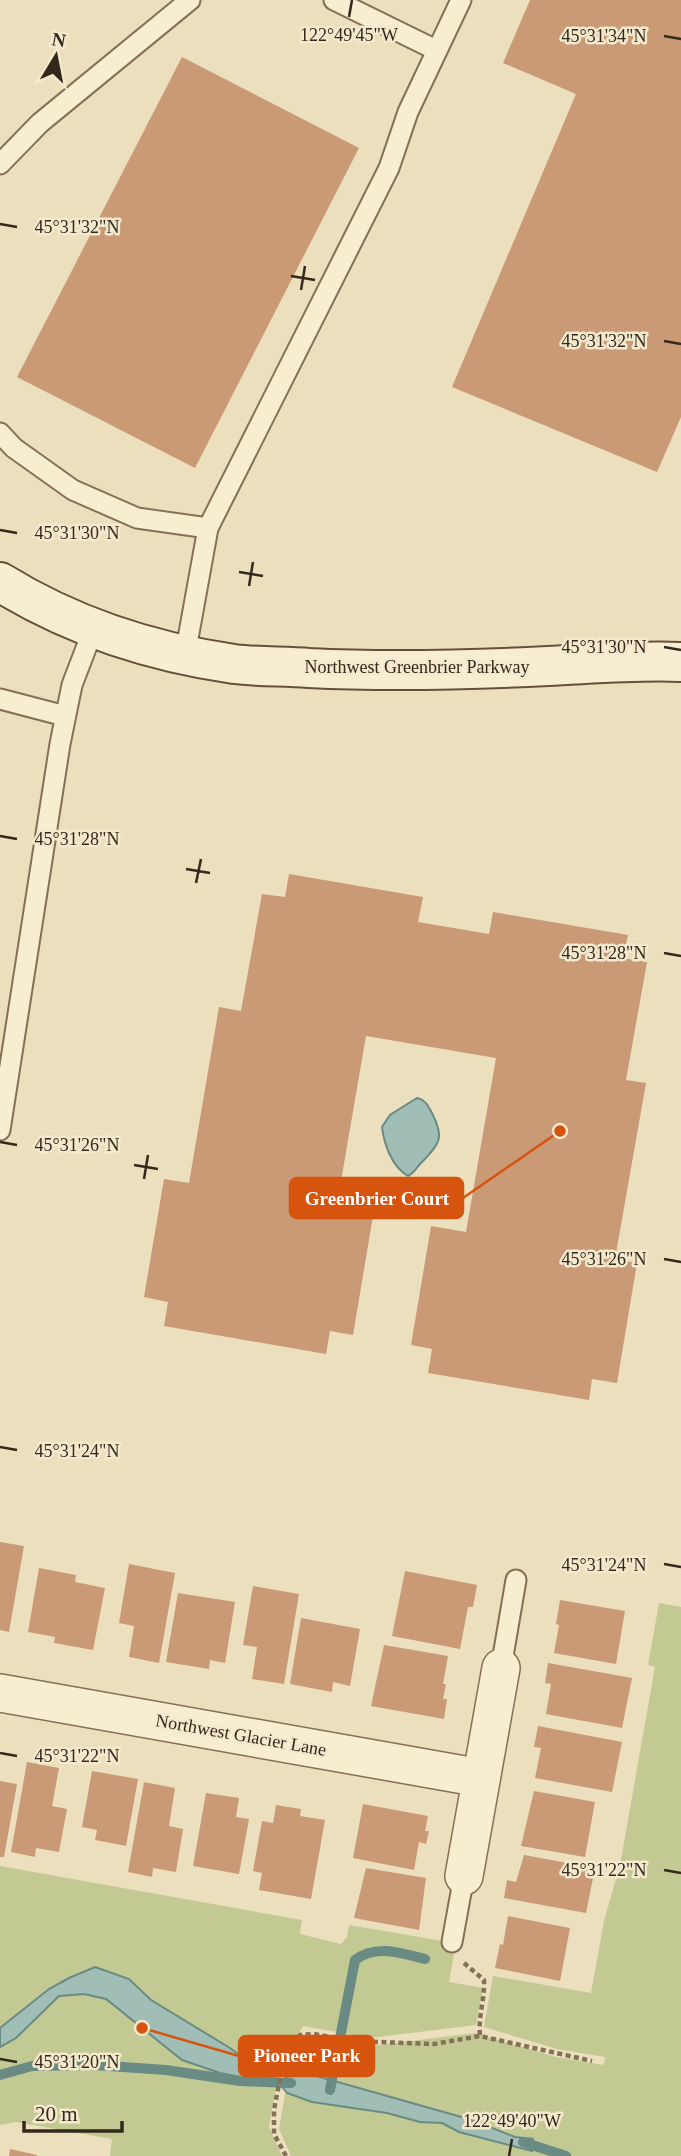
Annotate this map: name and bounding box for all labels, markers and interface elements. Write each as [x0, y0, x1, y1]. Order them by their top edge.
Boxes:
north arrow [21, 21, 91, 91]
text: 122°49'45"W [300, 25, 398, 45]
text: 45°31'34"N [562, 26, 646, 46]
text: N [50, 28, 68, 51]
text: 45°31'32"N [35, 217, 119, 237]
text: 45°31'32"N [562, 331, 646, 351]
text: 45°31'30"N [35, 523, 119, 543]
text: 45°31'30"N [562, 637, 646, 657]
street label: Northwest Greenbrier Parkway [305, 657, 529, 677]
text: 45°31'28"N [35, 829, 119, 849]
text: 45°31'28"N [562, 943, 646, 963]
text: 45°31'26"N [35, 1135, 119, 1155]
callout: Greenbrier Court [290, 1178, 463, 1218]
text: Greenbrier Court [305, 1188, 450, 1209]
text: 45°31'26"N [562, 1249, 646, 1269]
text: 45°31'24"N [35, 1441, 119, 1461]
text: 45°31'24"N [562, 1555, 646, 1575]
street label: Northwest Glacier Lane [154, 1710, 328, 1760]
text: 45°31'22"N [35, 1746, 119, 1766]
text: 45°31'22"N [562, 1860, 646, 1880]
callout: Pioneer Park [239, 2036, 374, 2076]
text: Pioneer Park [254, 2045, 361, 2066]
text: 45°31'20"N [35, 2052, 119, 2072]
scale bar [24, 2090, 122, 2134]
text: 20 m [35, 2102, 78, 2126]
text: 122°49'40"W [463, 2111, 561, 2131]

